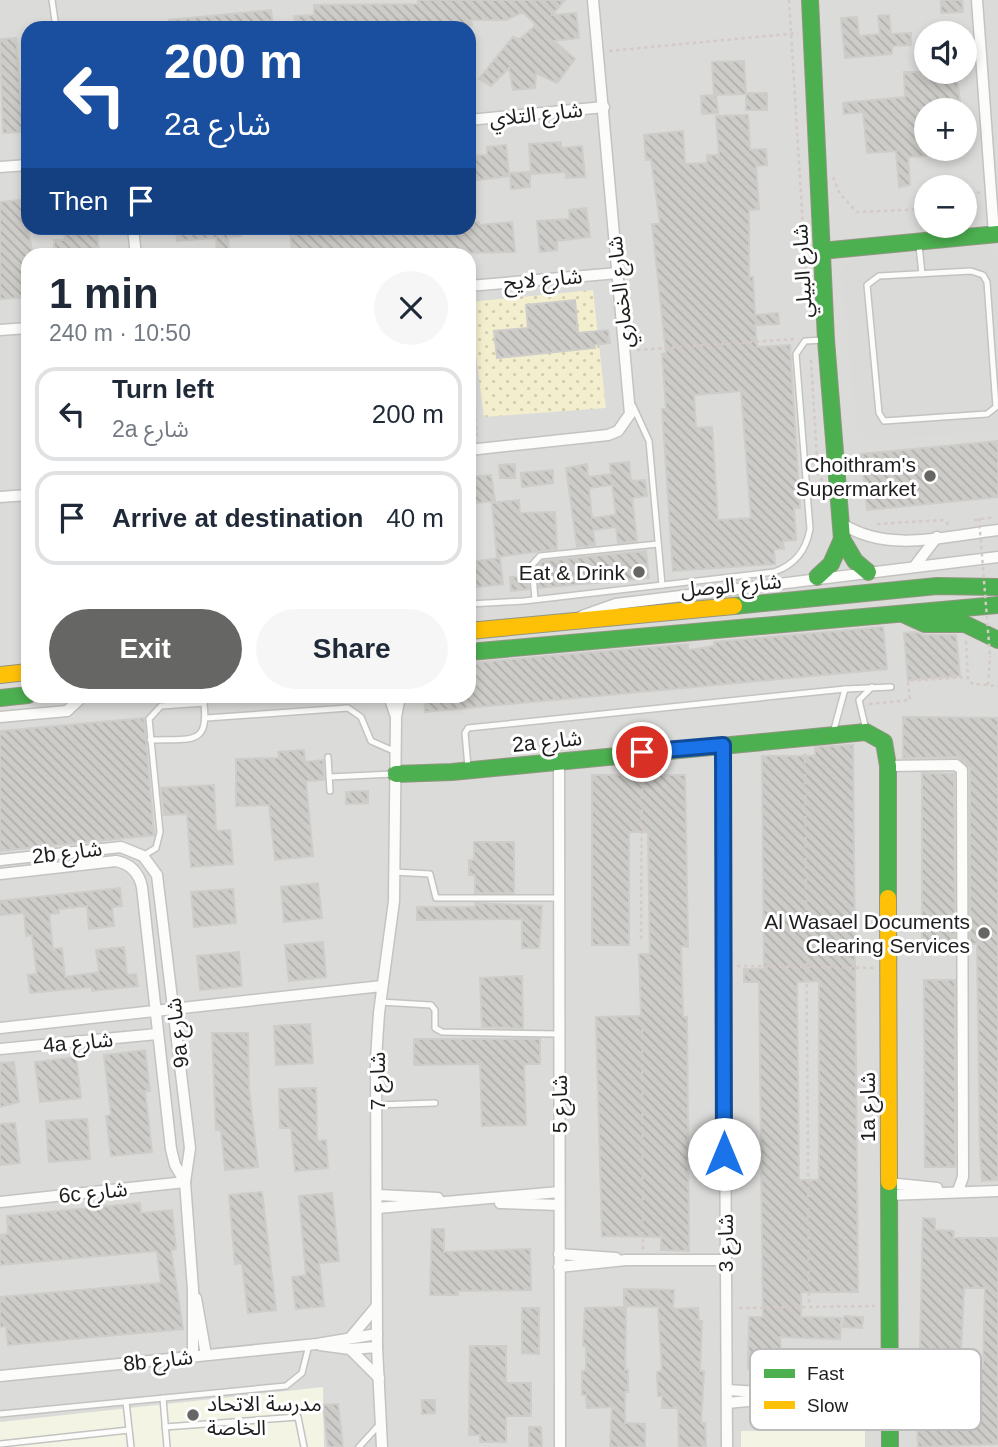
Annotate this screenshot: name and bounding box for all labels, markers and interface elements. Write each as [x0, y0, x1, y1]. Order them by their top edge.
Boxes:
map controls [914, 21, 977, 238]
button: sound [914, 21, 977, 84]
text: 200 m [164, 34, 303, 88]
icon: left [49, 49, 140, 140]
street label: شارع التلاي [488, 98, 584, 135]
button: + [914, 98, 977, 161]
text: 2a شارع [164, 106, 271, 142]
button: − [914, 175, 977, 238]
icon: arrive [122, 182, 160, 220]
text: Then [49, 186, 108, 216]
street label: شارع البيلي [788, 223, 821, 319]
street label: شارع الخماري [603, 234, 642, 349]
street label: شارع لايح [503, 264, 584, 298]
text: 1 min [49, 270, 159, 317]
button: close [374, 271, 448, 345]
text: 240 m · 10:50 [49, 320, 191, 346]
text: Turn left [112, 374, 214, 404]
icon: left [53, 395, 91, 433]
text: 200 m [372, 399, 444, 429]
text: 2a شارع [112, 416, 189, 442]
place label: Choithram's Supermarket [796, 453, 916, 500]
marker: Choithram's Supermarket [922, 468, 938, 484]
icon: arrive [53, 499, 91, 537]
text: Arrive at destination [112, 503, 363, 533]
text: 40 m [386, 503, 444, 533]
place label: Eat & Drink [519, 561, 625, 584]
marker: Eat & Drink [631, 564, 647, 580]
street label: شارع الوصل [679, 569, 783, 605]
button: Exit [49, 609, 242, 689]
button: Share [256, 609, 448, 689]
pin [612, 722, 672, 782]
street label: 2a شارع [511, 726, 583, 760]
icon: arrive [623, 733, 661, 771]
street label: 2b شارع [31, 836, 104, 872]
place label: Al Wasael Documents Clearing Services [764, 910, 970, 957]
marker: Al Wasael Documents Clearing Services [976, 925, 992, 941]
street label: 9a شارع [161, 996, 197, 1069]
street label: 4a شارع [42, 1027, 114, 1060]
street label: شارع 7 [366, 1052, 393, 1110]
street label: 1a شارع [856, 1072, 883, 1142]
street label: شارع 5 [548, 1075, 575, 1133]
position arrow [687, 1117, 761, 1191]
street label: 6c شارع [58, 1177, 129, 1211]
street label: شارع 3 [714, 1214, 741, 1272]
street label: 8b شارع [122, 1345, 194, 1379]
legend [750, 1349, 981, 1430]
text: Fast [807, 1363, 845, 1384]
place label: مدرسة الاتحاد الخاصة [207, 1392, 322, 1439]
text: Slow [807, 1395, 848, 1416]
marker: مدرسة الاتحاد الخاصة [185, 1407, 201, 1423]

